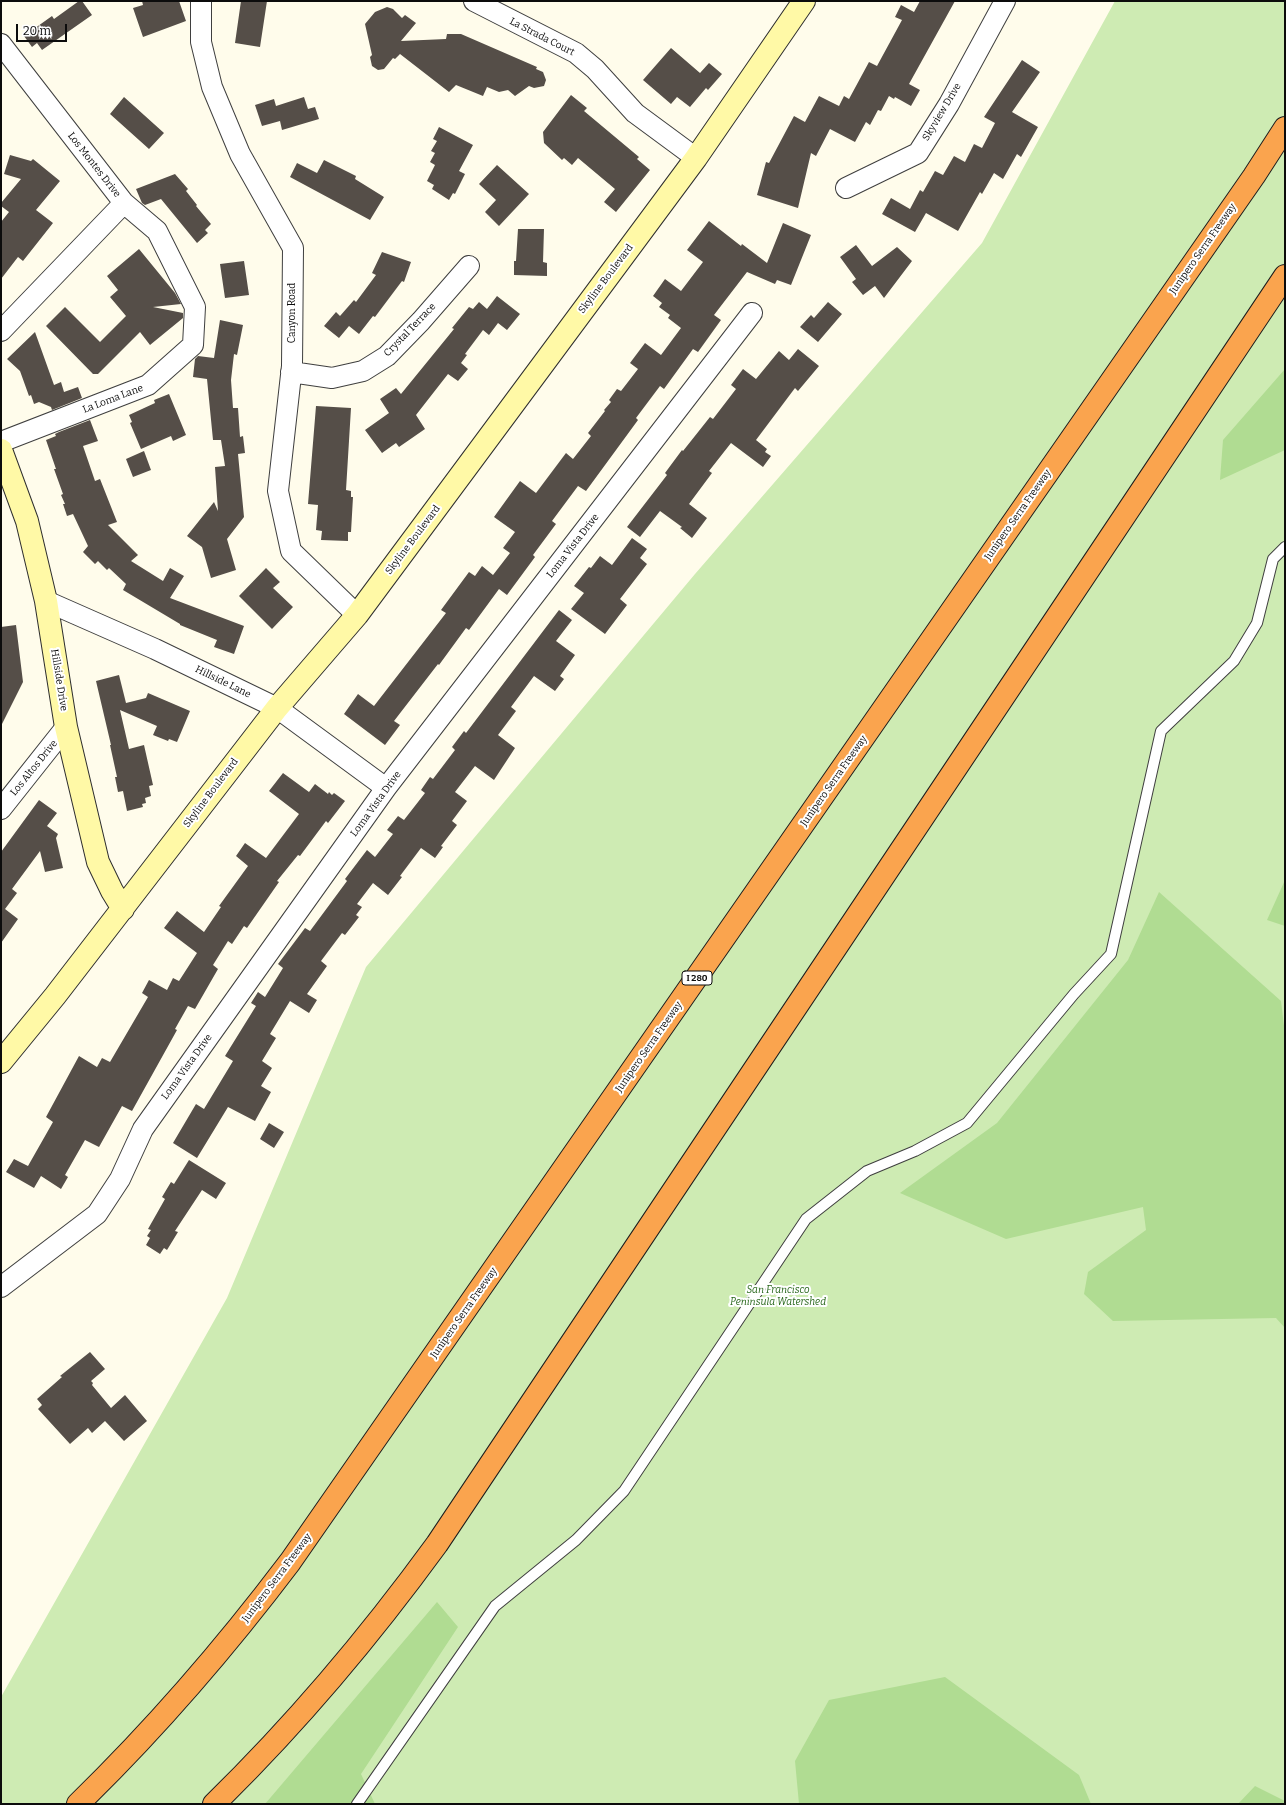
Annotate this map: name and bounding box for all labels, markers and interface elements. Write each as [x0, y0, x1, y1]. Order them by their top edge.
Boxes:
street label: La Strada Court [507, 15, 577, 59]
scale bar [18, 16, 69, 42]
text: 20 m [23, 24, 51, 38]
street label: Skyview Drive [920, 81, 964, 143]
street label: Los Montes Drive [65, 130, 123, 200]
street label: Junipero Serra Freeway [1167, 201, 1239, 297]
street label: Skyline Boulevard [576, 242, 636, 316]
street label: Canyon Road [286, 283, 298, 343]
street label: Crystal Terrace [382, 301, 438, 359]
street label: La Loma Lane [81, 382, 145, 416]
street label: Junipero Serra Freeway [982, 467, 1054, 563]
street label: Skyline Boulevard [383, 503, 443, 577]
street label: Loma Vista Drive [544, 512, 602, 580]
street label: Hillside Drive [48, 648, 70, 712]
street label: Hillside Lane [193, 663, 253, 701]
street label: Junipero Serra Freeway [798, 733, 870, 829]
street label: Los Altos Drive [8, 738, 60, 798]
street label: Skyline Boulevard [181, 756, 241, 830]
street label: Loma Vista Drive [348, 769, 404, 839]
road number: I 280 [682, 971, 712, 985]
street label: Junipero Serra Freeway [613, 999, 685, 1095]
street label: Loma Vista Drive [159, 1032, 215, 1102]
street label: Junipero Serra Freeway [428, 1265, 500, 1361]
park label: San Francisco Peninsula Watershed [730, 1284, 826, 1308]
street label: Junipero Serra Freeway [240, 1531, 314, 1625]

